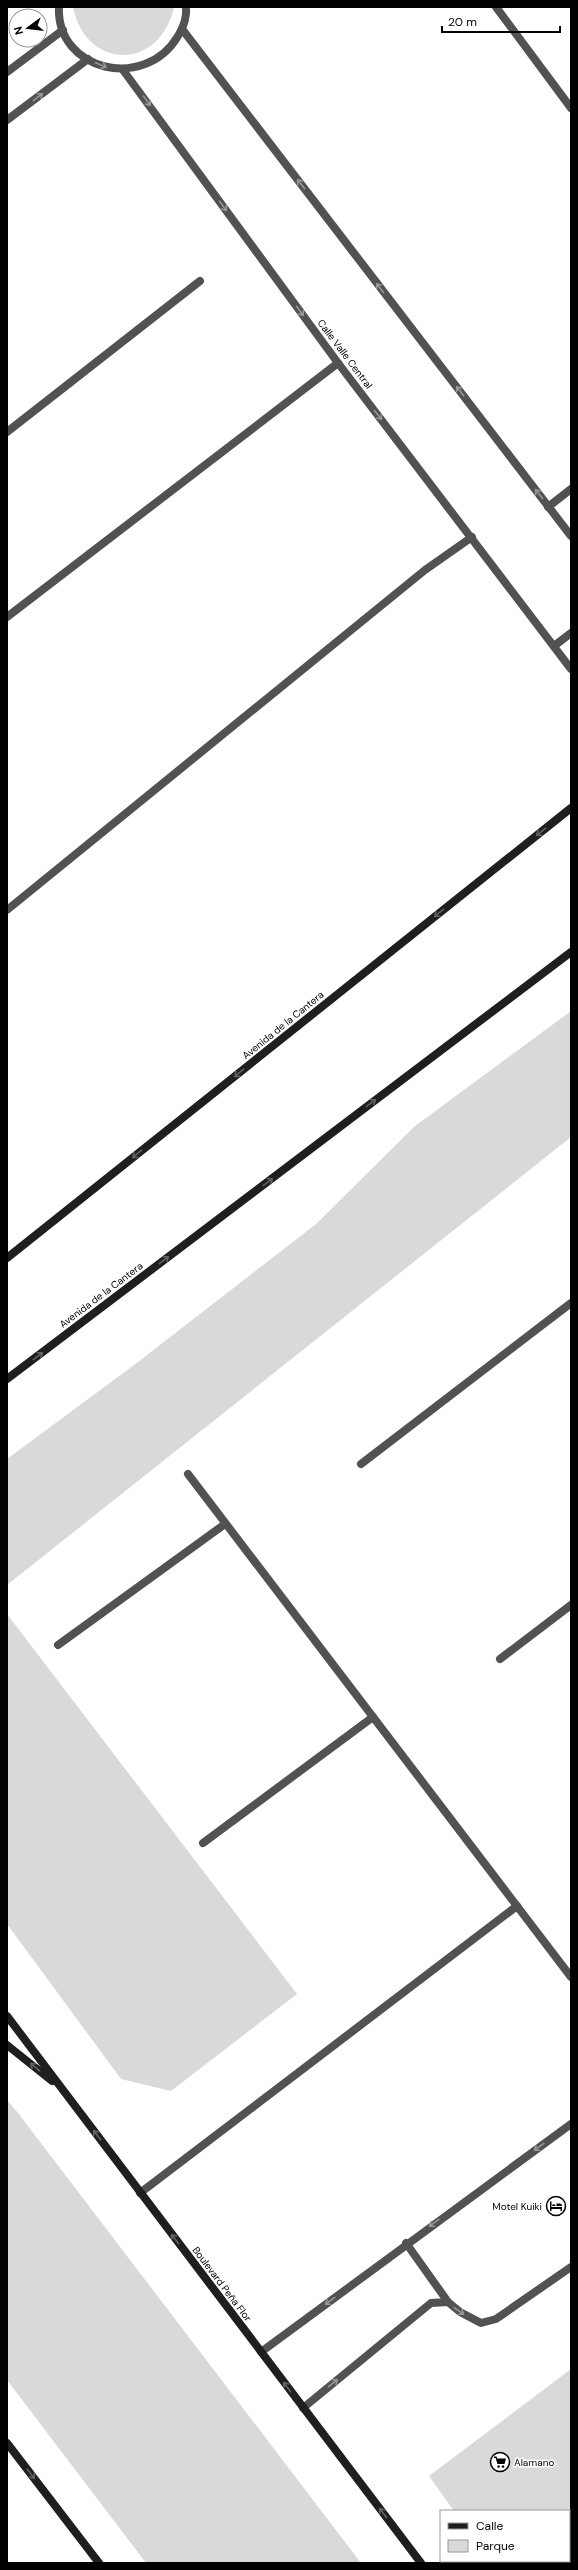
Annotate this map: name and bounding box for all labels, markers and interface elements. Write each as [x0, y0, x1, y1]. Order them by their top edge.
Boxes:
north arrow [8, 8, 48, 48]
scale bar [442, 8, 560, 34]
text: 20 m [448, 14, 477, 30]
text: N [11, 25, 26, 36]
one-way arrow [95, 62, 107, 70]
one-way arrow [32, 93, 43, 101]
one-way arrow [142, 96, 151, 107]
one-way arrow [297, 179, 306, 190]
one-way arrow [219, 201, 228, 212]
one-way arrow [376, 282, 385, 293]
one-way arrow [296, 305, 304, 316]
street label: Calle Valle Central [315, 317, 375, 391]
one-way arrow [455, 385, 464, 396]
one-way arrow [374, 409, 383, 420]
one-way arrow [534, 488, 543, 499]
one-way arrow [535, 828, 546, 837]
one-way arrow [433, 909, 444, 918]
street label: Avenida de la Cantera [240, 988, 326, 1062]
one-way arrow [233, 1069, 244, 1077]
one-way arrow [366, 1099, 377, 1108]
one-way arrow [132, 1150, 143, 1158]
one-way arrow [262, 1178, 273, 1186]
one-way arrow [158, 1256, 169, 1265]
street label: Avenida de la Cantera [57, 1259, 145, 1331]
one-way arrow [33, 1351, 44, 1360]
one-way arrow [29, 2063, 40, 2072]
one-way arrow [92, 2130, 101, 2141]
one-way arrow [534, 2143, 545, 2151]
hotel icon: Motel Kuiki [545, 2195, 567, 2217]
place label: Motel Kuiki [492, 2200, 542, 2213]
one-way arrow [429, 2219, 440, 2227]
one-way arrow [171, 2233, 179, 2244]
street label: Boulevard Peña Flor [190, 2244, 255, 2324]
one-way arrow [325, 2297, 336, 2305]
one-way arrow [454, 2307, 465, 2315]
one-way arrow [327, 2378, 338, 2387]
one-way arrow [283, 2382, 292, 2393]
supermarket icon: Alamano [489, 2451, 511, 2473]
place label: Alamano [514, 2456, 554, 2469]
one-way arrow [26, 2468, 35, 2479]
one-way arrow [379, 2507, 387, 2518]
legend [440, 2510, 570, 2562]
text: Calle [476, 2518, 503, 2534]
text: Parque [476, 2538, 515, 2554]

